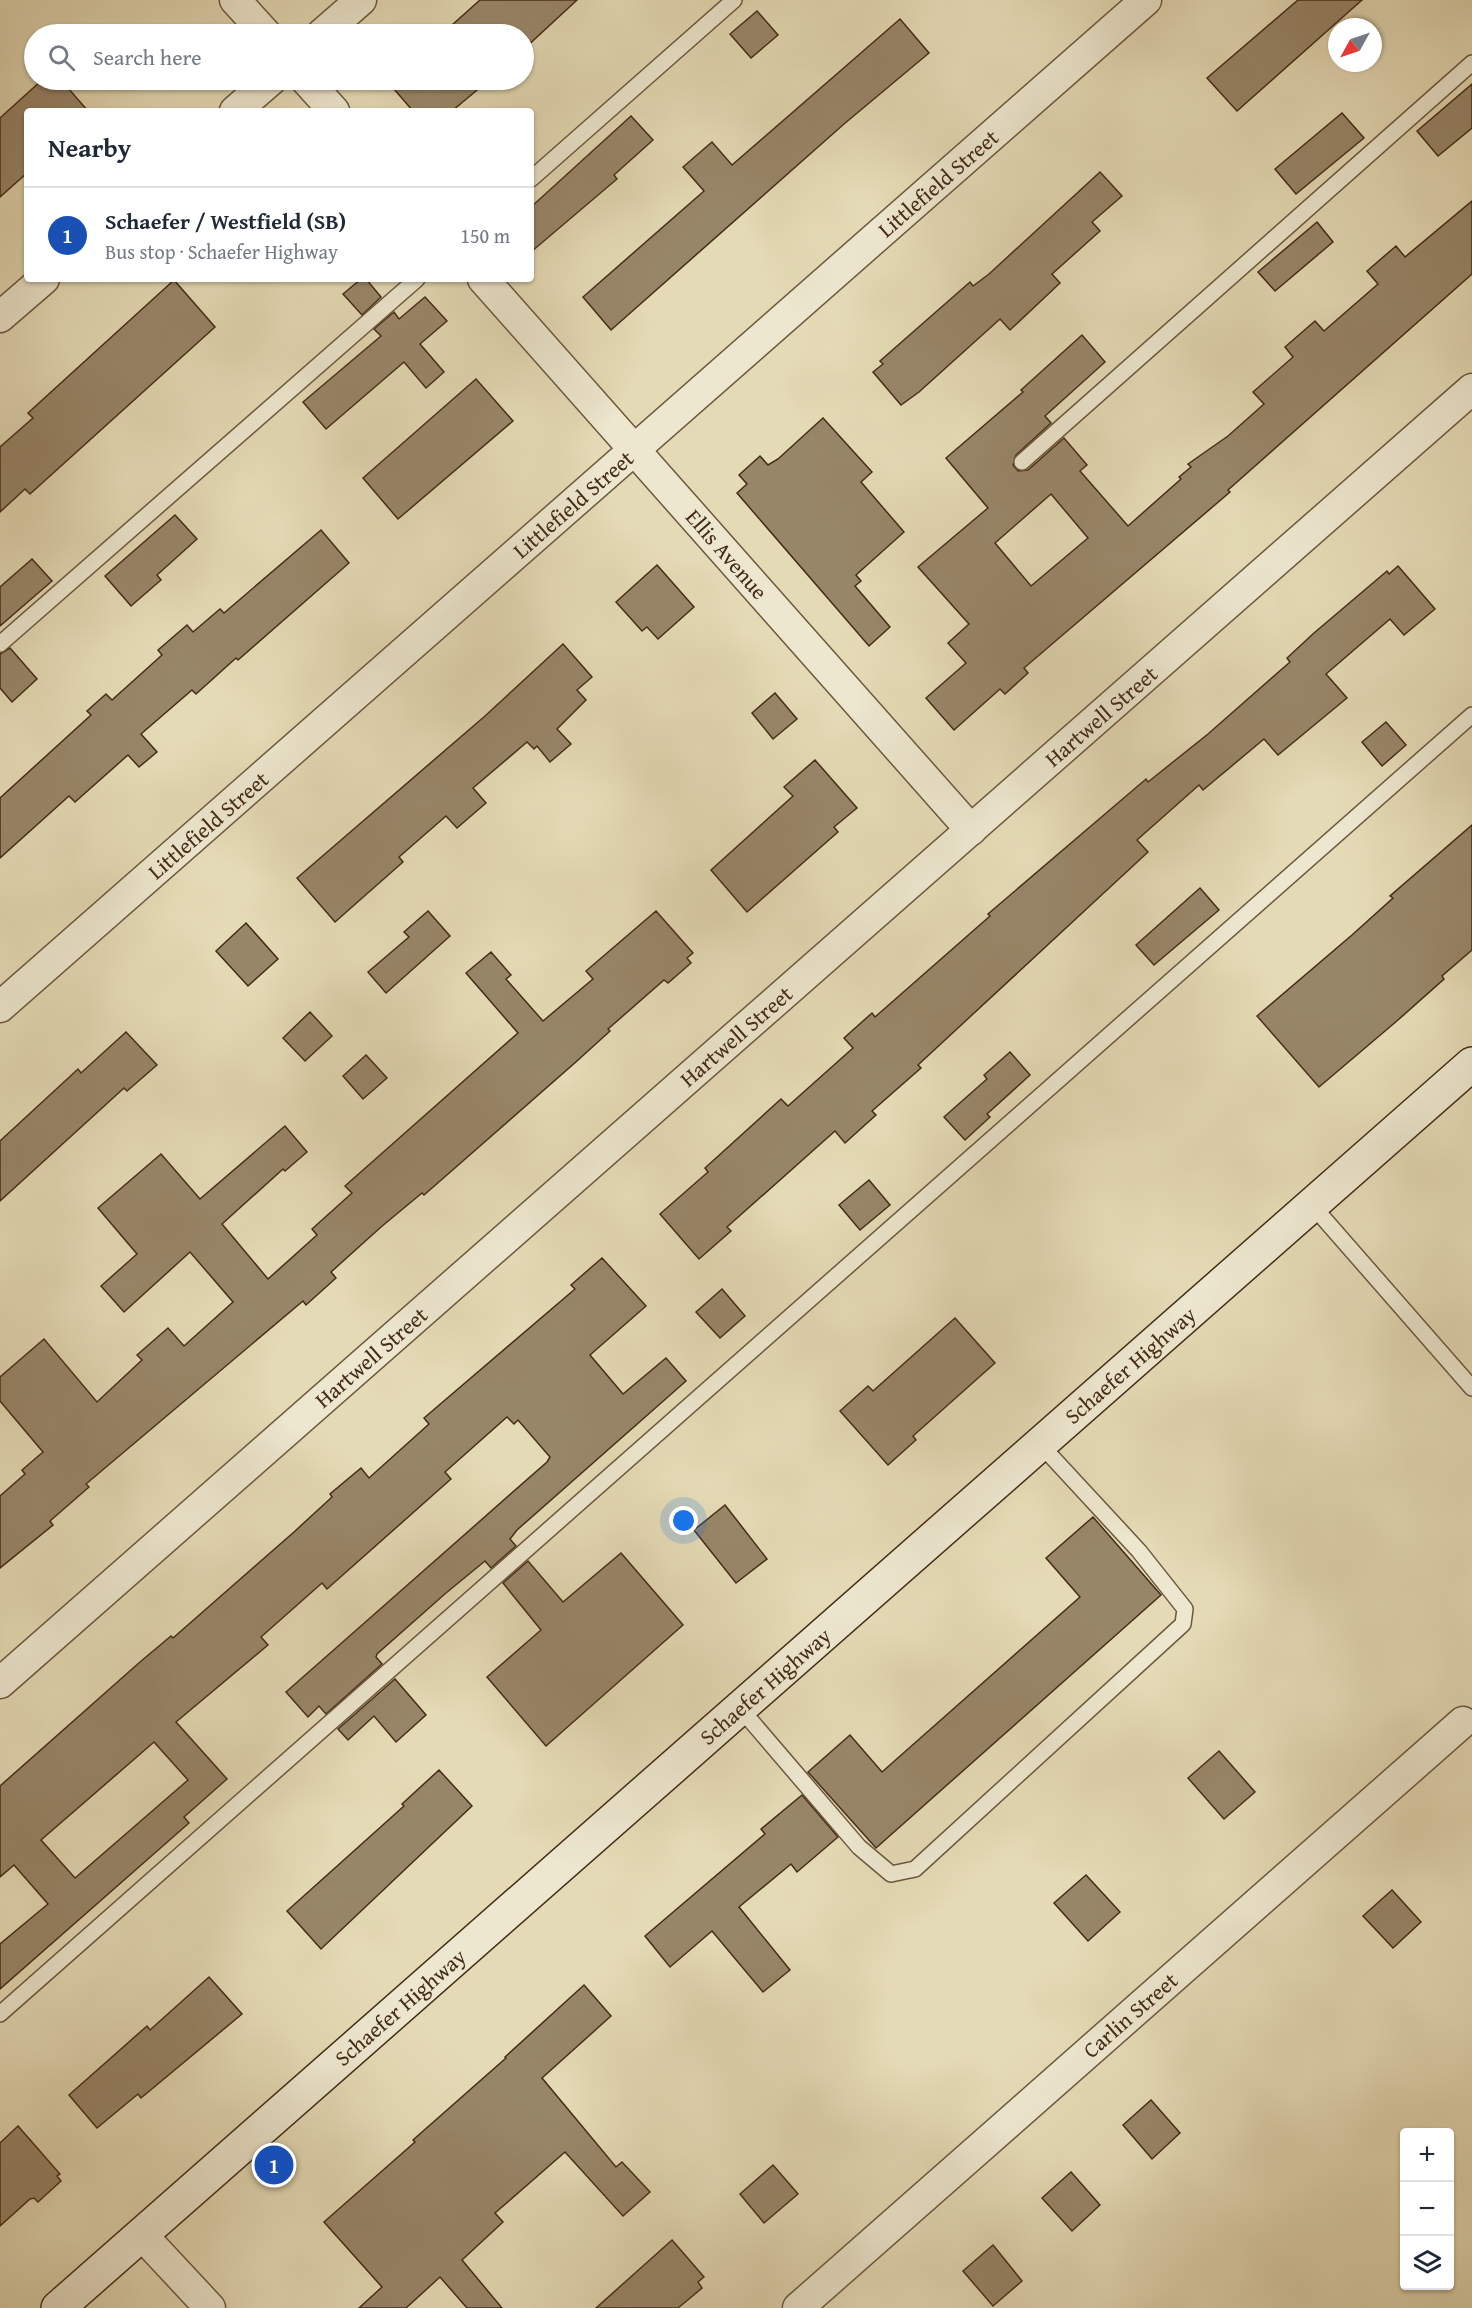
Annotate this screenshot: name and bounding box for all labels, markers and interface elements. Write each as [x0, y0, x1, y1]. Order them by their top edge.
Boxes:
north arrow [1328, 18, 1382, 72]
search box [24, 24, 534, 90]
icon: search [45, 41, 78, 74]
text: Search here [93, 41, 202, 73]
street label: Littlefield Street [871, 121, 1006, 245]
text: Nearby [48, 128, 131, 167]
text: Schaefer / Westfield (SB) [105, 205, 346, 237]
text: 1 [62, 221, 73, 250]
text: 150 m [460, 221, 510, 250]
text: Bus stop · Schaefer Highway [105, 237, 338, 266]
street label: Littlefield Street [506, 442, 641, 566]
street label: Ellis Avenue [679, 502, 775, 606]
street label: Hartwell Street [1038, 658, 1165, 774]
street label: Littlefield Street [141, 763, 276, 887]
street label: Hartwell Street [673, 978, 800, 1094]
street label: Hartwell Street [308, 1299, 435, 1415]
street label: Schaefer Highway [1057, 1299, 1203, 1431]
your location [669, 1506, 698, 1535]
street label: Schaefer Highway [692, 1620, 838, 1752]
street label: Schaefer Highway [327, 1941, 473, 2073]
street label: Carlin Street [1075, 1965, 1185, 2065]
map controls [1400, 2128, 1454, 2290]
button: + [1400, 2128, 1454, 2182]
pin: 1 [254, 2142, 294, 2188]
button: − [1400, 2182, 1454, 2236]
button: layers [1400, 2236, 1454, 2290]

